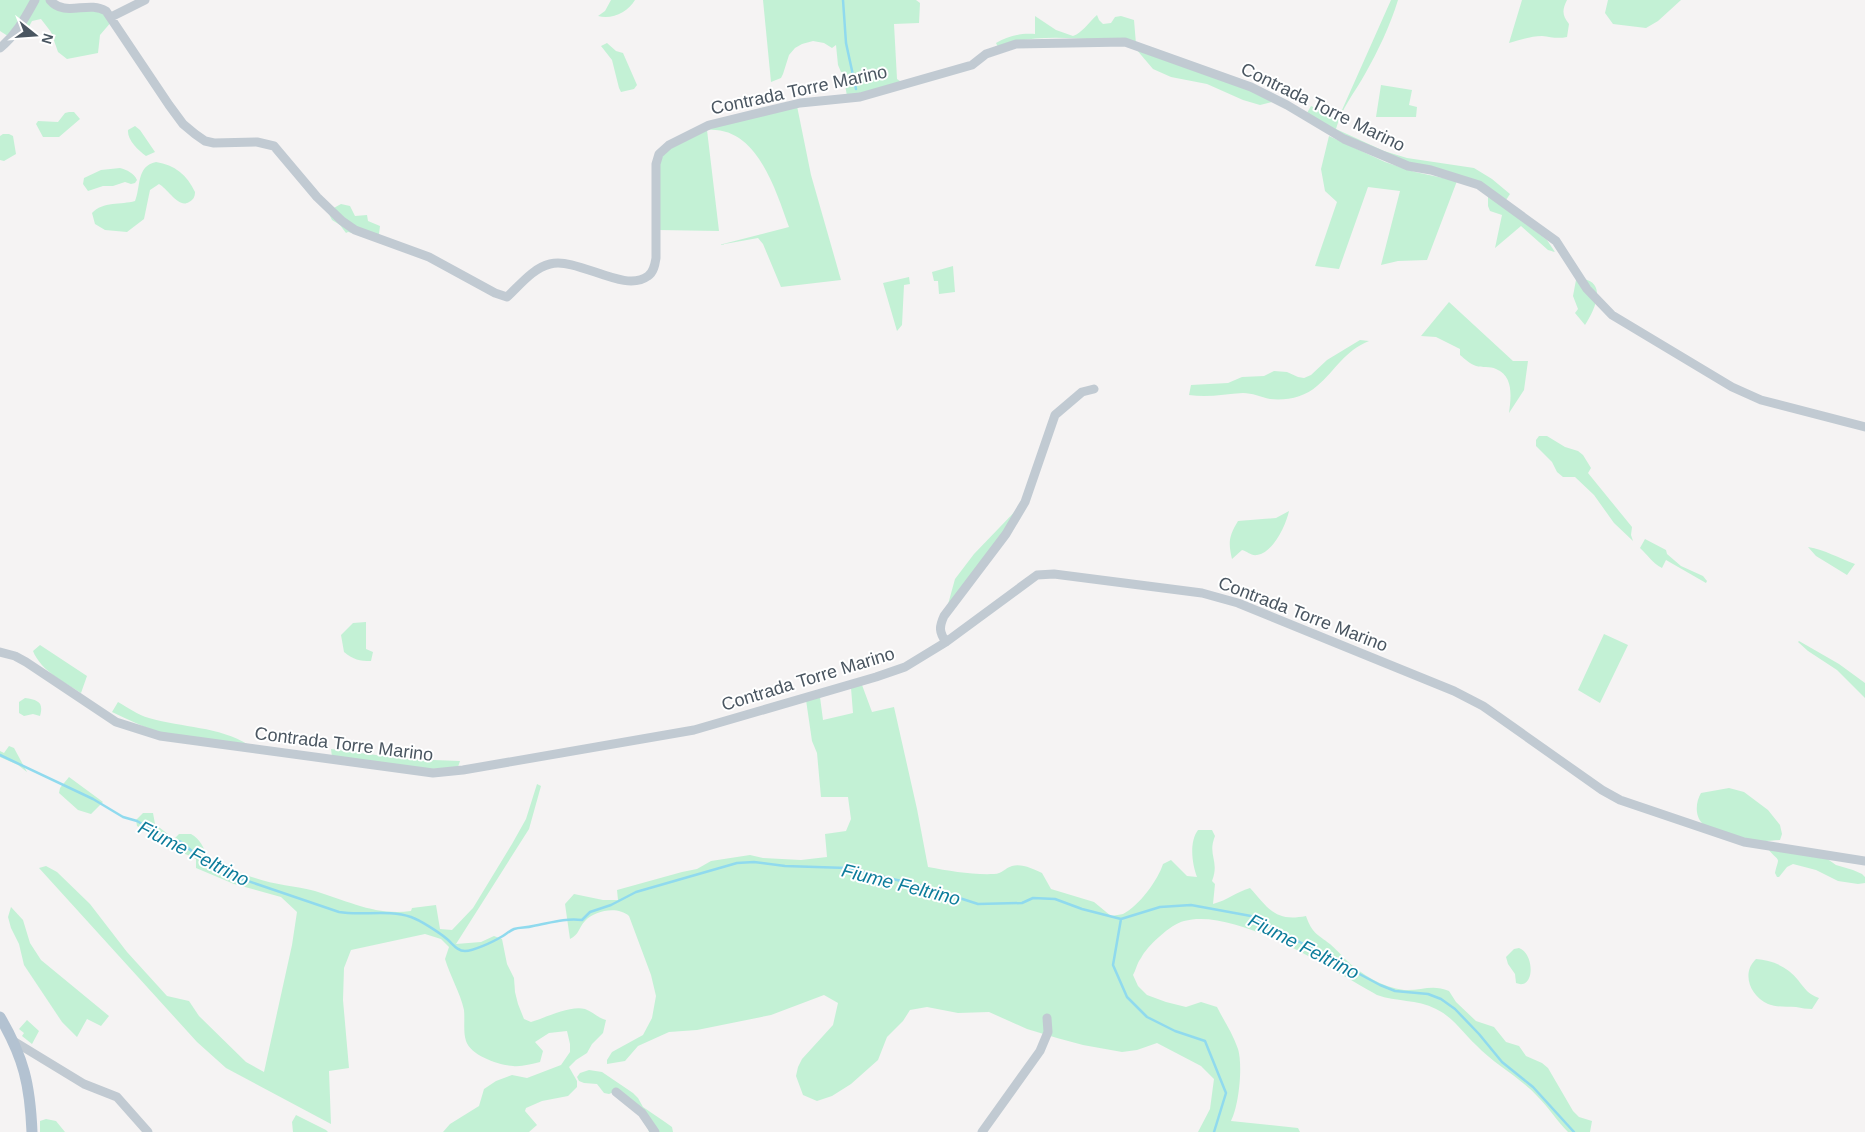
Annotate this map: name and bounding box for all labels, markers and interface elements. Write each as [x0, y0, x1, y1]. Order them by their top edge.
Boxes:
north arrow [10, 10, 60, 60]
text: N [38, 32, 57, 46]
street label: Contrada Torre Marino [1238, 59, 1408, 155]
street label: Contrada Torre Marino [709, 62, 889, 118]
street label: Contrada Torre Marino [1216, 572, 1390, 656]
street label: Contrada Torre Marino [719, 643, 897, 715]
street label: Contrada Torre Marino [254, 723, 434, 765]
water label: Fiume Feltrino [135, 817, 253, 890]
water label: Fiume Feltrino [839, 860, 962, 909]
water label: Fiume Feltrino [1245, 910, 1363, 983]

